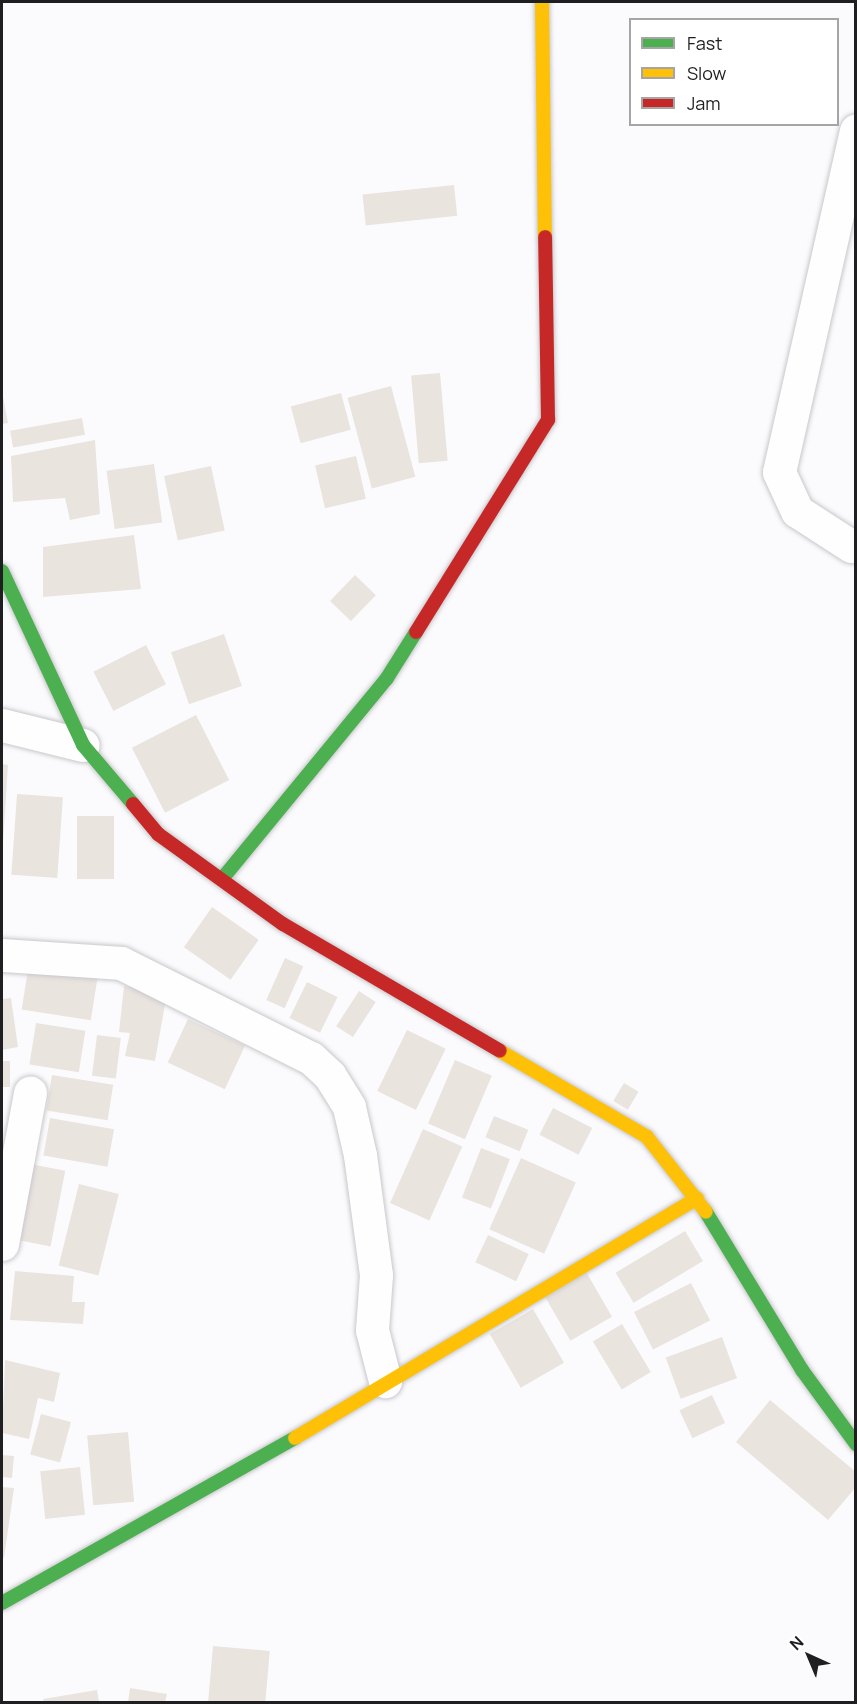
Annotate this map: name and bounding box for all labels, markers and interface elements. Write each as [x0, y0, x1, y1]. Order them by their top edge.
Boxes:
legend [629, 18, 839, 126]
text: Fast [687, 31, 722, 55]
text: Slow [687, 61, 726, 85]
text: Jam [687, 91, 721, 115]
north arrow [779, 1626, 839, 1686]
text: N [785, 1631, 808, 1655]

